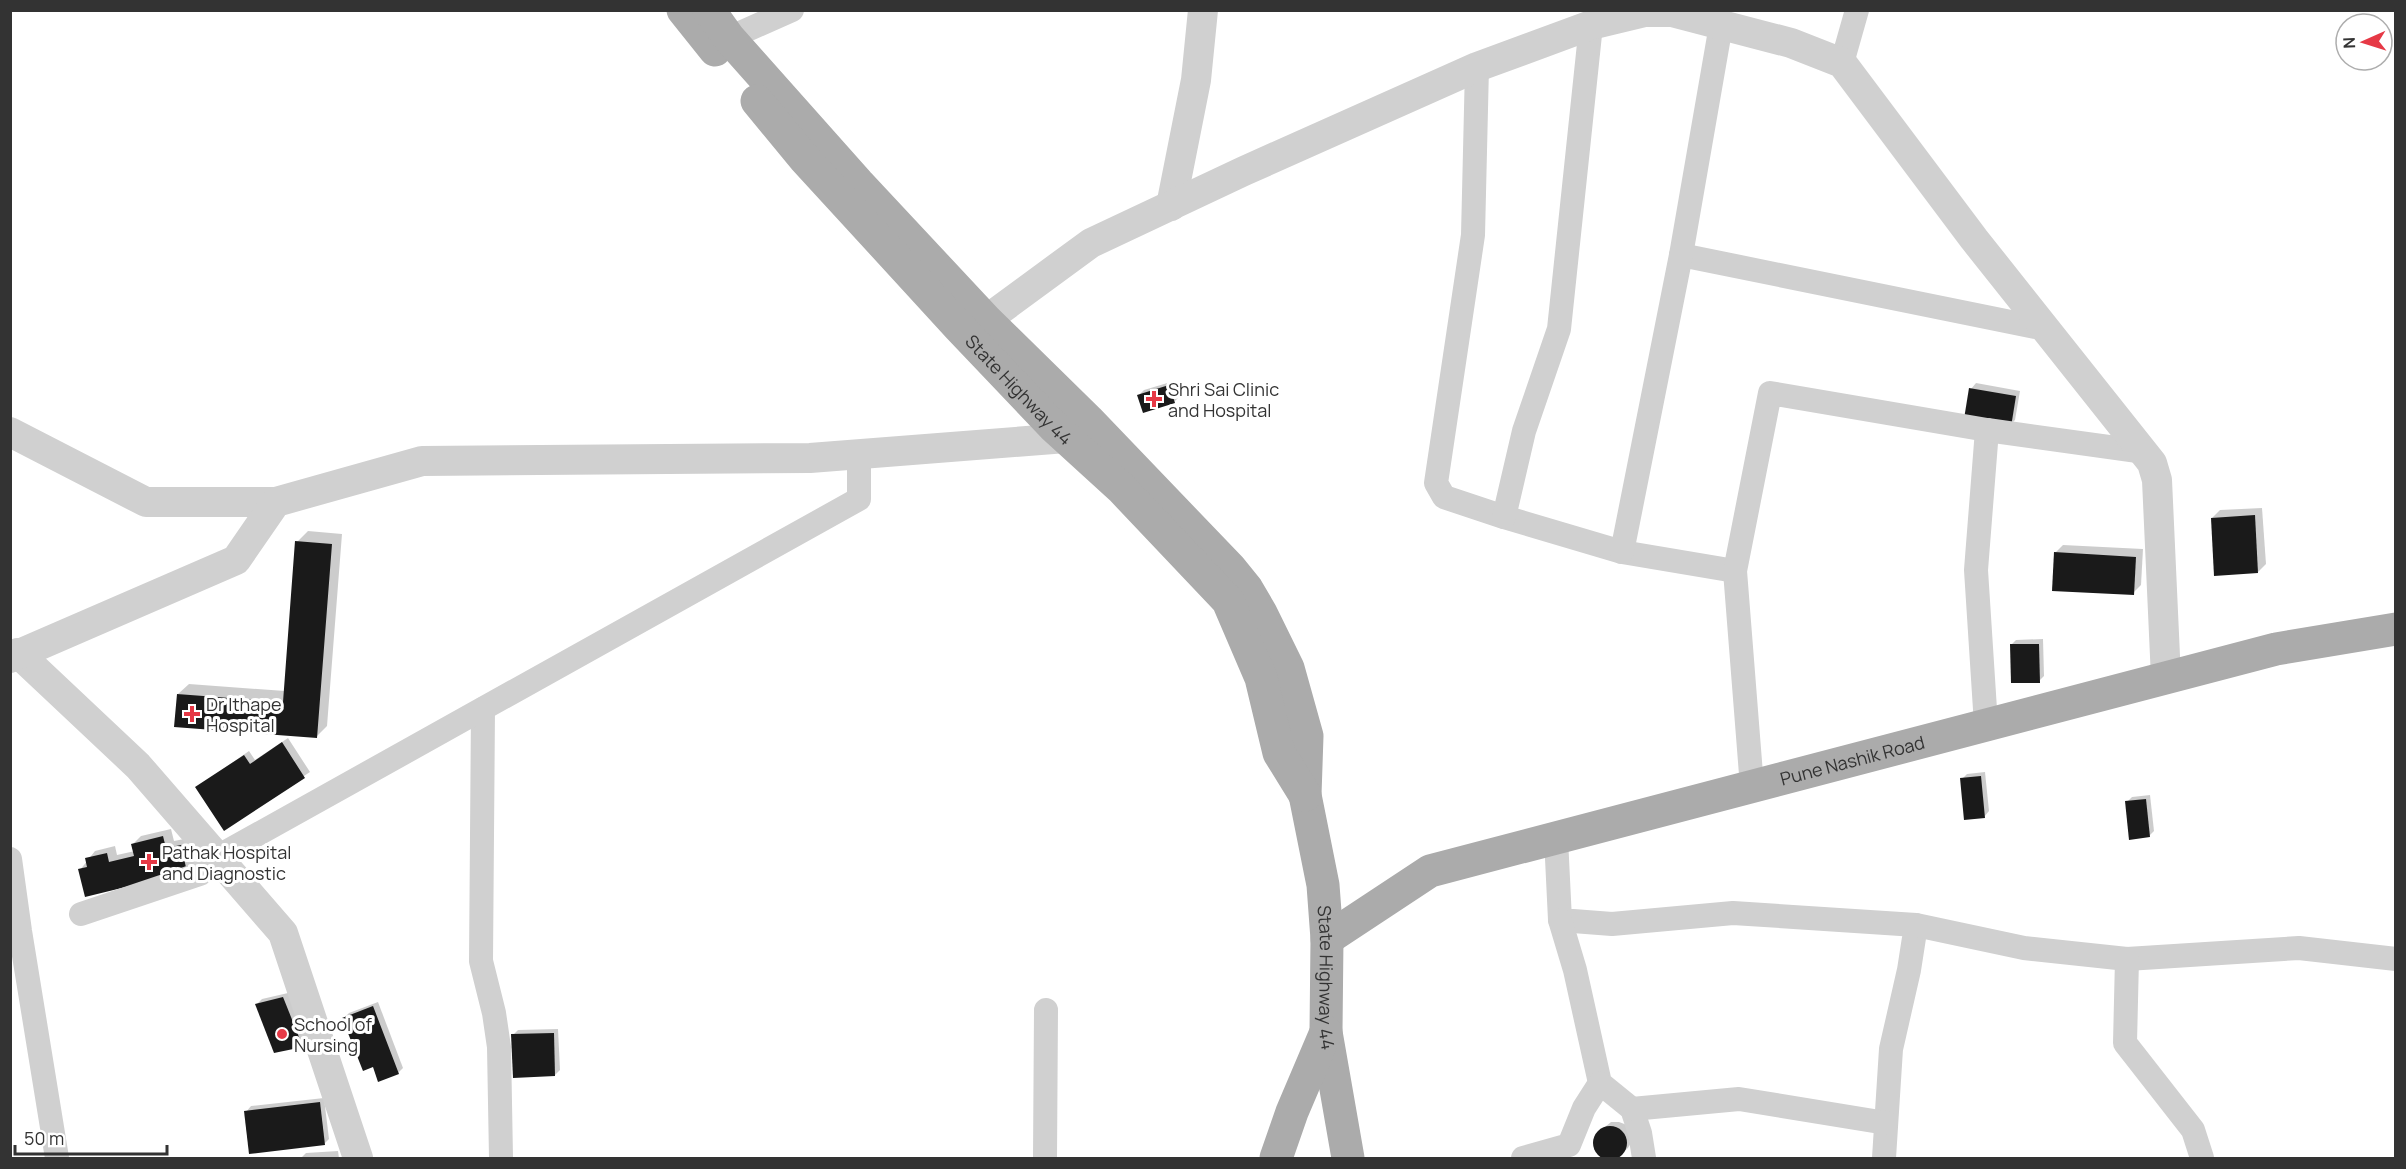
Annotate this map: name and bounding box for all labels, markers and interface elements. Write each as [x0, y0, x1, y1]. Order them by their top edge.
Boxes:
north arrow [2334, 12, 2394, 72]
text: N [2338, 36, 2360, 49]
street label: State Highway 44 [960, 329, 1078, 450]
place label: Shri Sai Clinic and Hospital [1168, 377, 1279, 422]
marker: Shri Sai Clinic and Hospital [1145, 390, 1163, 408]
place label: Dr Ithape Hospital [206, 692, 281, 737]
marker: Dr Ithape Hospital [183, 705, 201, 723]
street label: Pune Nashik Road [1778, 730, 1927, 791]
place label: Pathak Hospital and Diagnostic [162, 840, 291, 885]
marker: Pathak Hospital and Diagnostic [140, 853, 158, 871]
street label: State Highway 44 [1313, 904, 1341, 1051]
place label: School of Nursing [294, 1012, 372, 1057]
marker: School of Nursing [275, 1027, 289, 1041]
scale bar [15, 1118, 166, 1156]
text: 50 m [24, 1126, 64, 1150]

